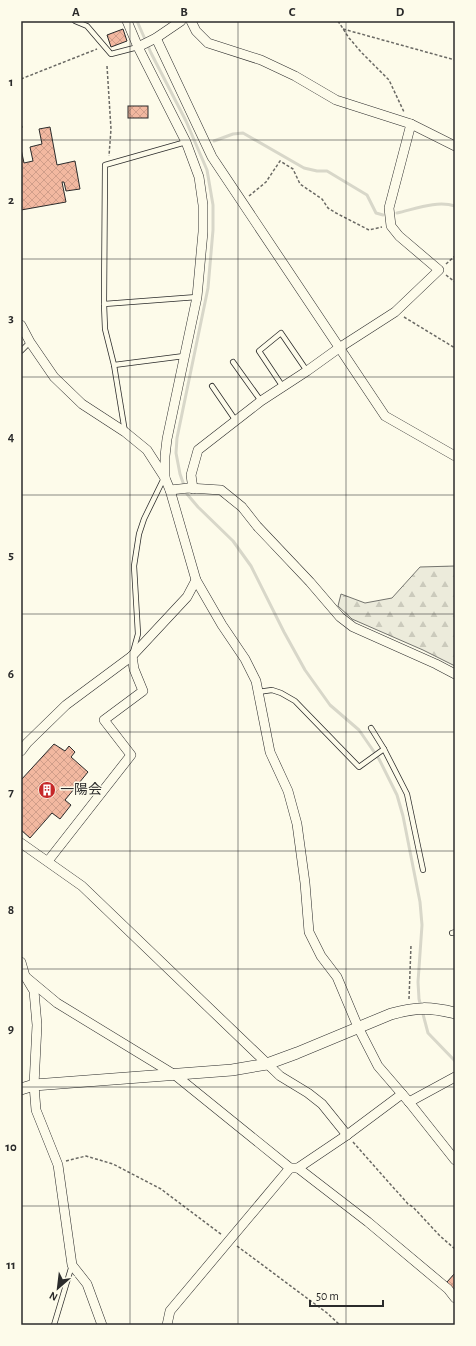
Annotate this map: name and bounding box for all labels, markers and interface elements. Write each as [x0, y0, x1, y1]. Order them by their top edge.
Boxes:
text: A [72, 6, 80, 19]
text: B [180, 6, 188, 19]
text: C [289, 6, 296, 19]
text: D [396, 6, 405, 19]
text: 1 [9, 76, 13, 89]
text: 2 [8, 194, 14, 207]
text: 3 [8, 312, 14, 325]
text: 4 [8, 431, 15, 444]
text: 5 [8, 549, 14, 562]
text: 6 [8, 668, 14, 681]
building icon: 一陽会 [37, 780, 57, 800]
place label: 一陽会 [60, 782, 102, 797]
text: 7 [8, 786, 14, 799]
text: 8 [8, 904, 14, 917]
text: 9 [8, 1023, 14, 1036]
text: 10 [5, 1141, 17, 1154]
text: 11 [6, 1259, 16, 1272]
north arrow [38, 1268, 78, 1308]
scale bar [310, 1282, 383, 1308]
text: N [48, 1290, 60, 1303]
text: 50 m [316, 1290, 339, 1302]

